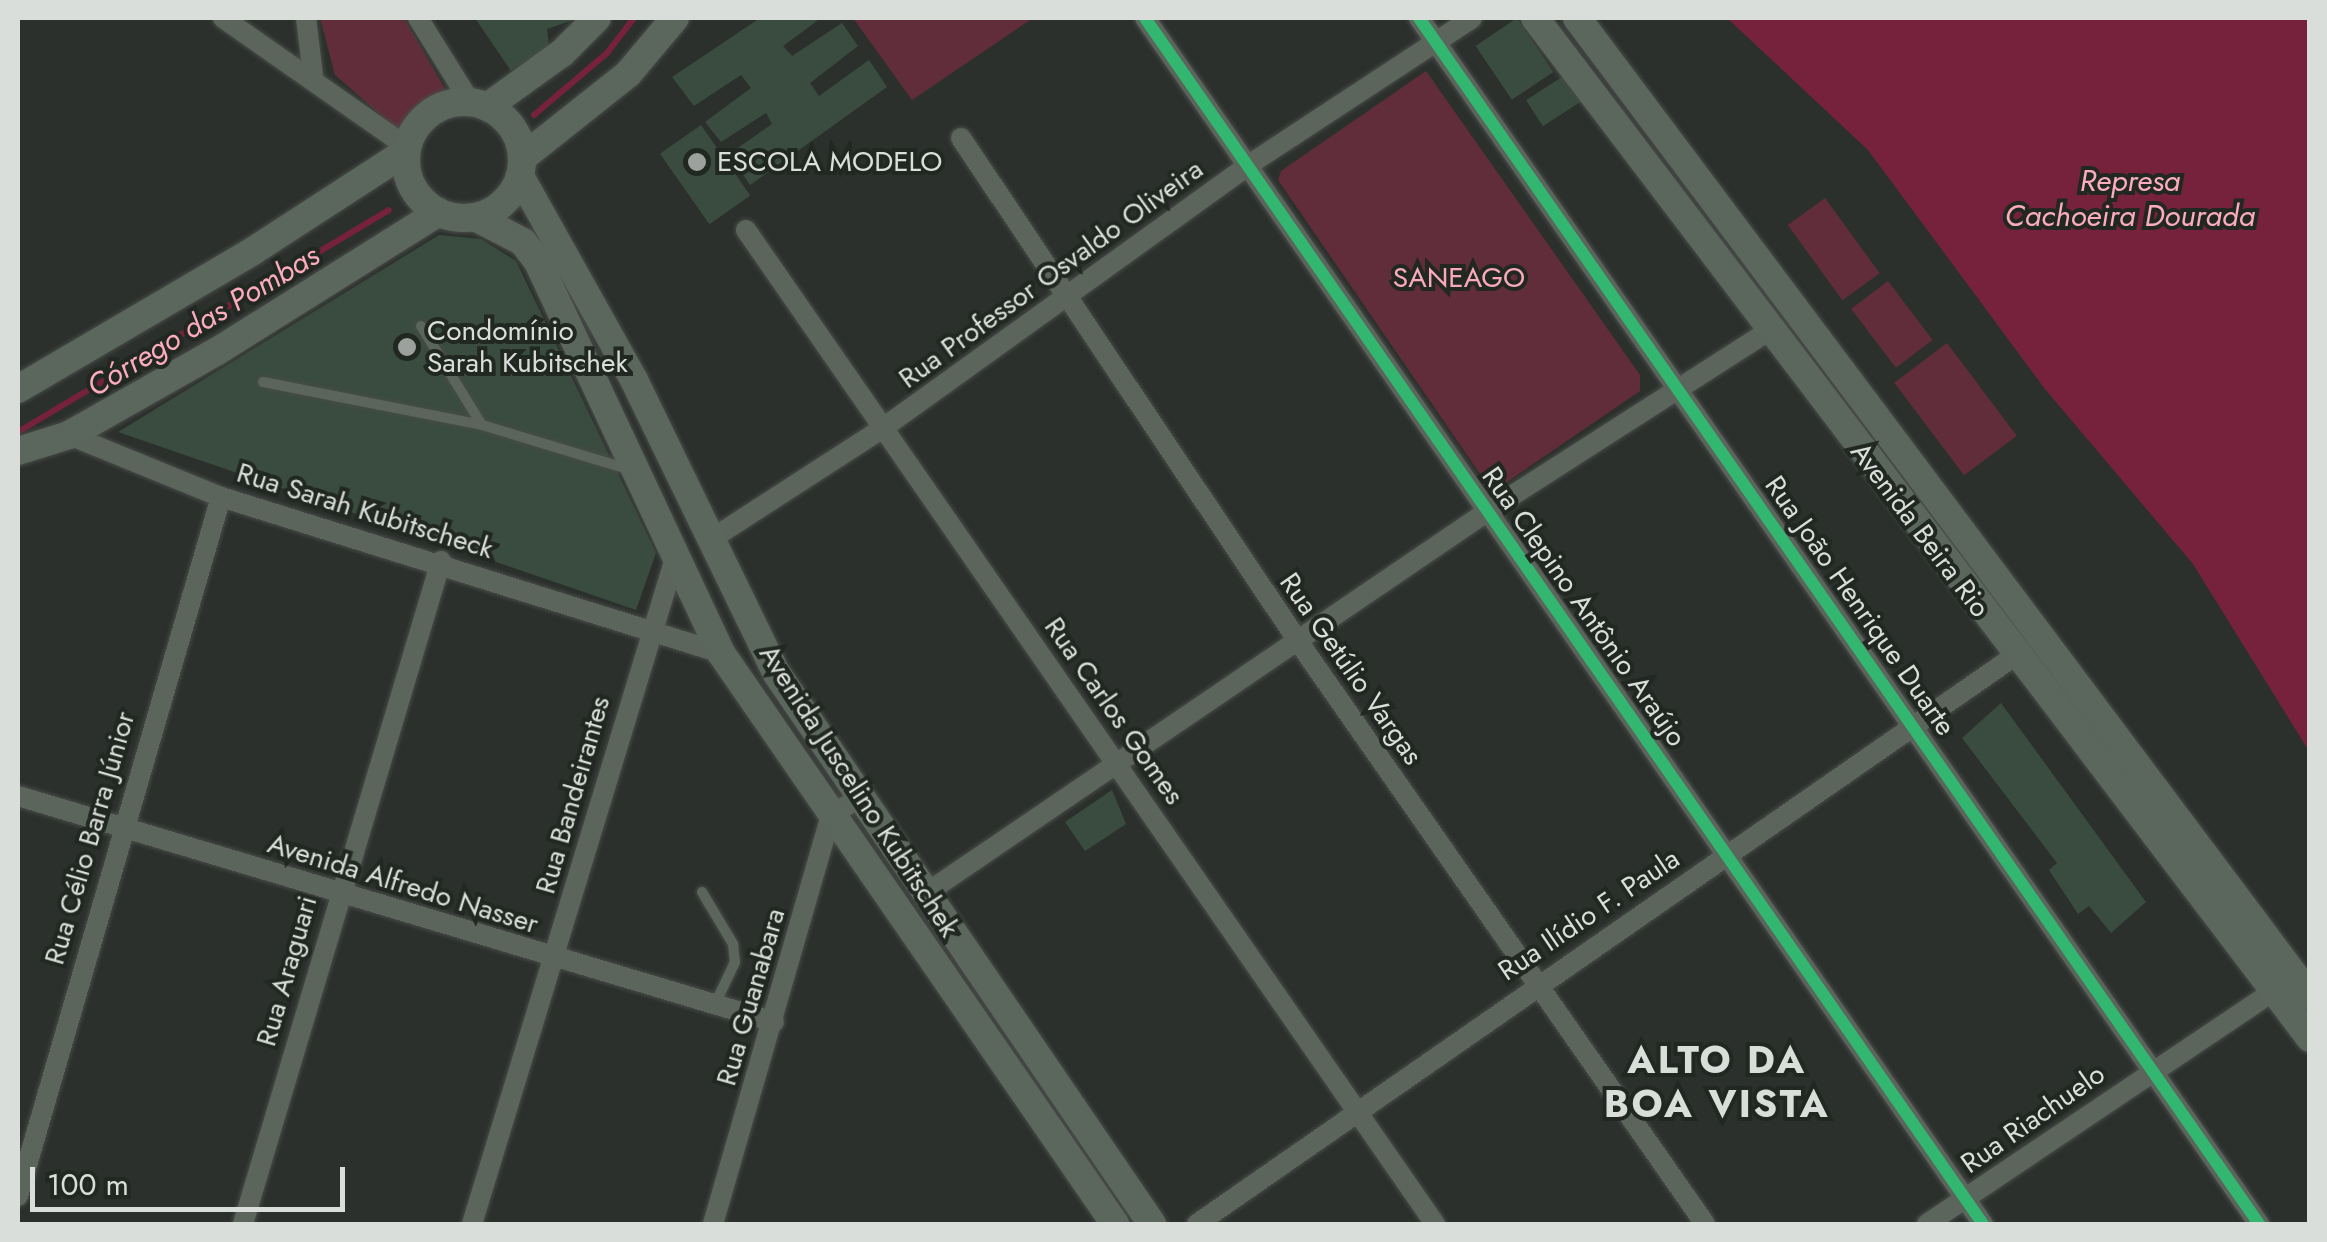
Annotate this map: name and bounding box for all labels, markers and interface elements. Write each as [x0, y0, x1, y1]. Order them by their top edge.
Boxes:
place label: ESCOLA MODELO [717, 145, 942, 179]
marker: ESCOLA MODELO [686, 151, 708, 173]
street label: Rua Professor Osvaldo Oliveira [892, 152, 1210, 396]
water label: Represa Cachoeira Dourada [2005, 163, 2255, 234]
water label: Córrego das Pombas [80, 237, 326, 405]
park label: SANEAGO [1393, 261, 1525, 295]
place label: Condomínio Sarah Kubitschek [427, 314, 628, 380]
marker: Condomínio Sarah Kubitschek [396, 336, 418, 358]
street label: Avenida Beira Rio [1843, 436, 1997, 624]
street label: Rua Sarah Kubitscheck [233, 456, 497, 566]
street label: Rua Clepino Antônio Araújo [1475, 461, 1693, 753]
street label: Rua João Henrique Duarte [1758, 470, 1962, 742]
street label: Rua Getúlio Vargas [1272, 567, 1430, 771]
street label: Rua Carlos Gomes [1037, 611, 1191, 811]
street label: Avenida Juscelino Kubitschek [752, 639, 966, 943]
street label: Rua Bandeirantes [529, 692, 617, 898]
street label: Rua Célio Barra Júnior [38, 708, 142, 968]
street label: Avenida Alfredo Nasser [264, 827, 542, 941]
street label: Rua Ilídio F. Paula [1492, 842, 1686, 988]
street label: Rua Araguari [250, 892, 324, 1050]
street label: Rua Guanabara [710, 905, 792, 1089]
district label: ALTO DA BOA VISTA [1604, 1037, 1830, 1126]
street label: Rua Riachuelo [1955, 1057, 2111, 1181]
scale bar [35, 1147, 350, 1209]
text: 100 m [47, 1163, 129, 1206]

